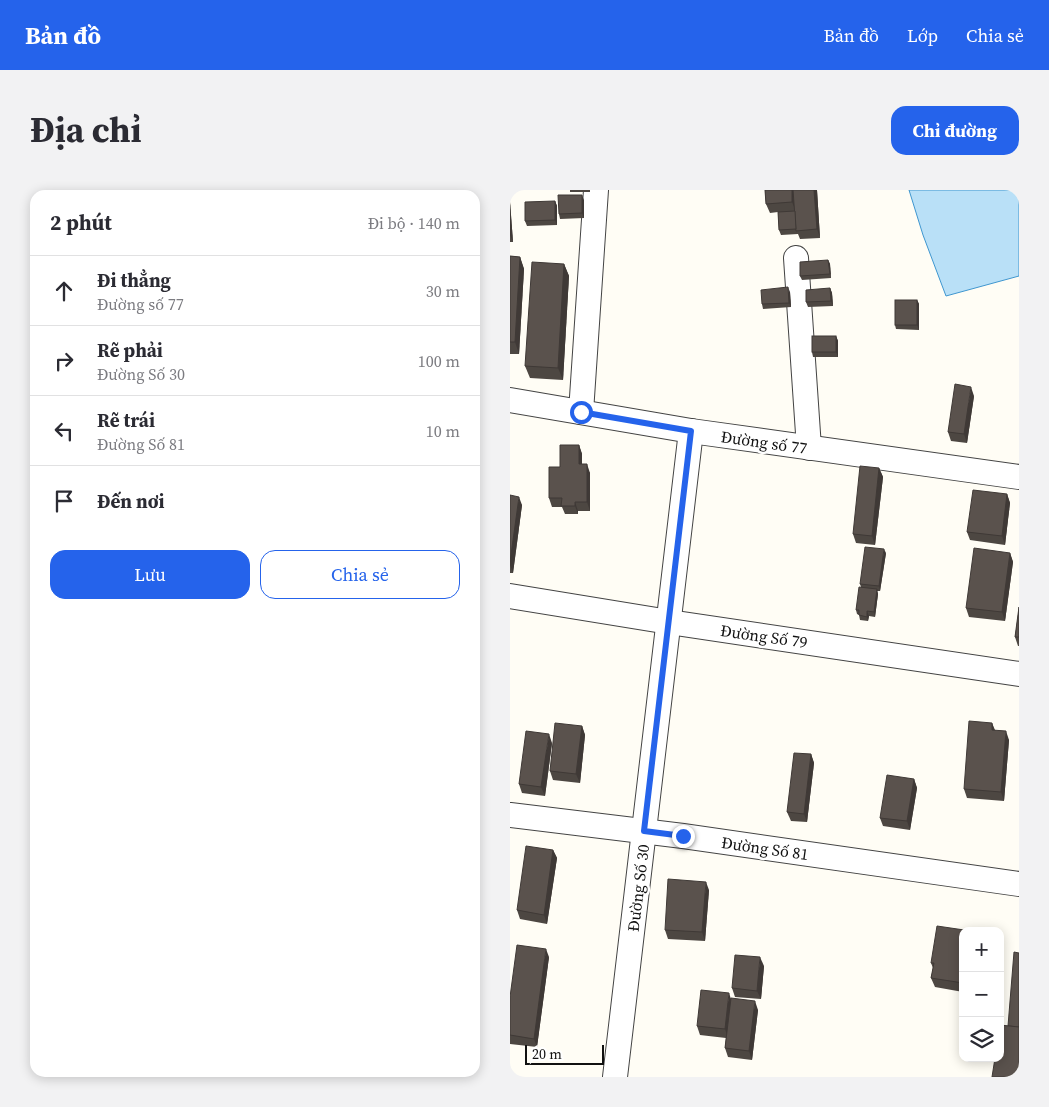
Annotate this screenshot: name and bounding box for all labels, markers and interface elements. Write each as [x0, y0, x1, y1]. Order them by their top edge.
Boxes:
text: Bản đồ [25, 19, 101, 52]
text: Bản đồ [823, 23, 879, 48]
text: Lớp [907, 23, 938, 48]
text: Chia sẻ [966, 23, 1024, 48]
text: Địa chỉ [30, 106, 142, 154]
button: Chỉ đường [891, 106, 1019, 155]
text: 2 phút [50, 208, 112, 237]
text: Đi bộ · 140 m [368, 212, 460, 234]
text: Đi thẳng [97, 267, 171, 293]
icon: ahead [50, 277, 78, 305]
text: 30 m [426, 280, 460, 302]
text: Đường số 77 [97, 293, 184, 315]
text: Rẽ phải [97, 337, 163, 363]
icon: right [50, 347, 78, 375]
text: 100 m [418, 350, 460, 372]
text: Đường Số 30 [97, 363, 185, 385]
route start [570, 401, 593, 424]
text: Rẽ trái [97, 407, 155, 433]
icon: left [50, 417, 78, 445]
text: 10 m [426, 420, 460, 442]
street label: Đường số 77 [720, 425, 808, 459]
text: Đường Số 81 [97, 433, 185, 455]
icon: arrive [50, 487, 78, 515]
text: Đến nơi [97, 488, 165, 514]
button: Lưu [50, 550, 250, 599]
button: Chia sẻ [260, 550, 460, 599]
street label: Đường Số 79 [719, 619, 809, 653]
route end [672, 825, 695, 848]
street label: Đường Số 81 [720, 831, 810, 865]
street label: Đường Số 30 [622, 843, 654, 933]
map controls [959, 927, 1004, 1062]
button: + [959, 927, 1004, 972]
button: − [959, 972, 1004, 1017]
button: layers [959, 1017, 1004, 1062]
scale bar [525, 1042, 604, 1065]
text: 20 m [532, 1044, 562, 1064]

